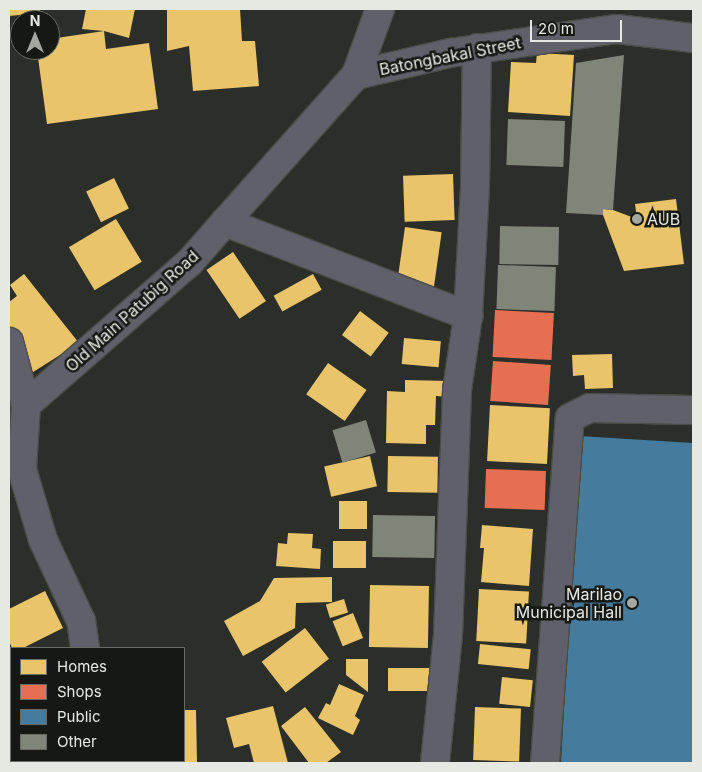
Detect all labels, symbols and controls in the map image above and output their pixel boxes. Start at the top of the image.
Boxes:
north arrow [10,10,60,60]
scale bar [532,10,624,42]
text: N [30,12,40,29]
text: 20 m [538,19,574,38]
street label: Batongbakal Street [378,33,522,79]
place label: AUB [647,209,680,229]
marker: AUB [631,213,643,225]
street label: Old Main Patubig Road [62,246,202,376]
place label: Marilao Municipal Hall [516,584,622,622]
marker: Marilao Municipal Hall [626,597,638,609]
legend [10,647,185,762]
text: Homes [57,657,107,676]
text: Shops [57,682,102,701]
text: Public [57,707,100,726]
text: Other [57,732,97,751]

